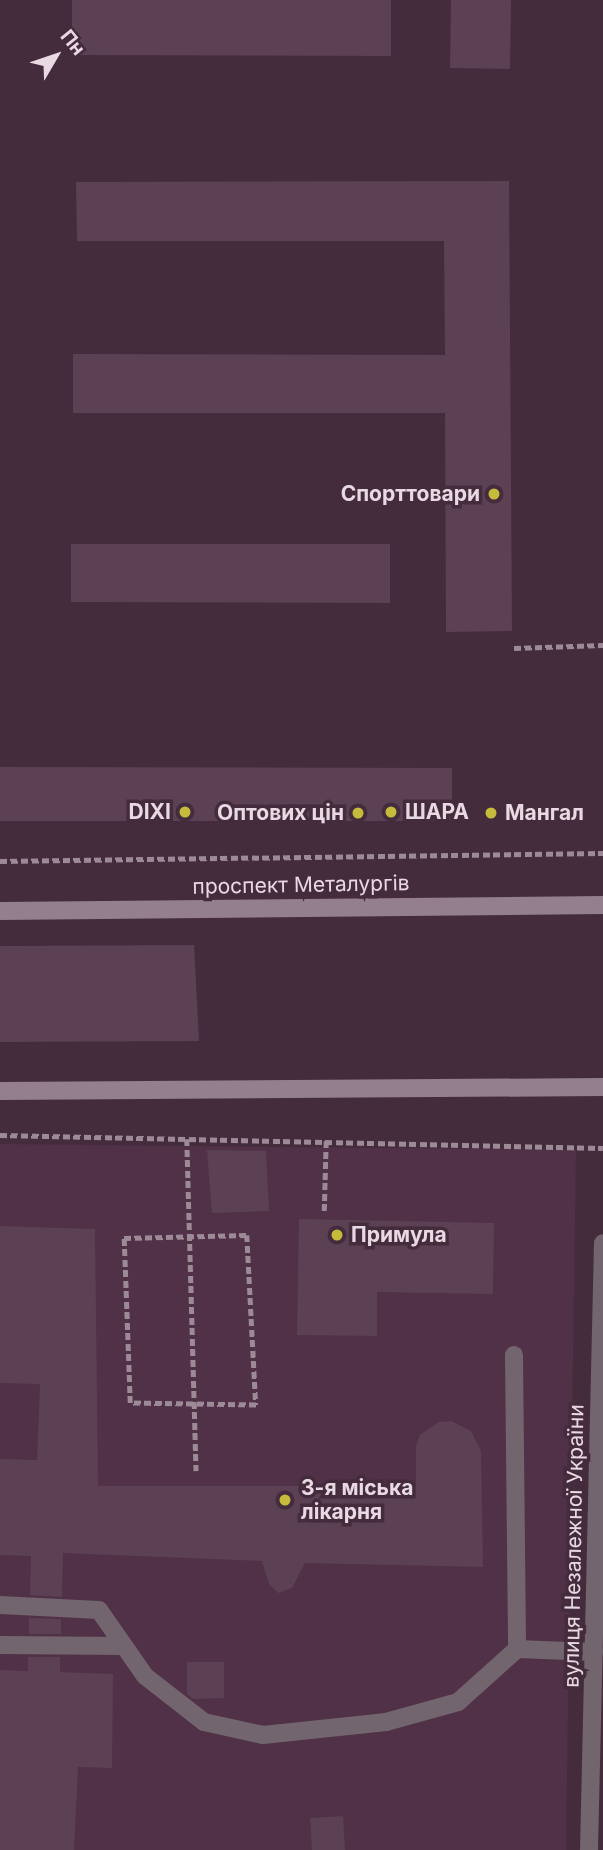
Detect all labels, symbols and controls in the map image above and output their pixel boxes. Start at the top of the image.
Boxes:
north arrow [21,21,91,91]
text: Пн [56,25,90,60]
place label: Спорттовари [341,481,480,507]
marker: Спорттовари [486,486,502,502]
place label: DIXI [129,799,171,825]
place label: ШАРА [405,799,469,825]
place label: Оптових цін [217,800,344,826]
place label: Мангал [505,800,584,826]
marker: DIXI [177,804,193,820]
marker: ШАРА [383,804,399,820]
marker: Оптових цін [350,805,366,821]
marker: Мангал [483,805,499,821]
street label: проспект Металургів [192,871,410,899]
place label: Примула [351,1222,447,1248]
marker: Примула [329,1227,345,1243]
street label: вулиця Незалежної України [559,1404,589,1688]
place label: 3-я міська лікарня [301,1475,413,1525]
marker: 3-я міська лікарня [275,1490,295,1510]

